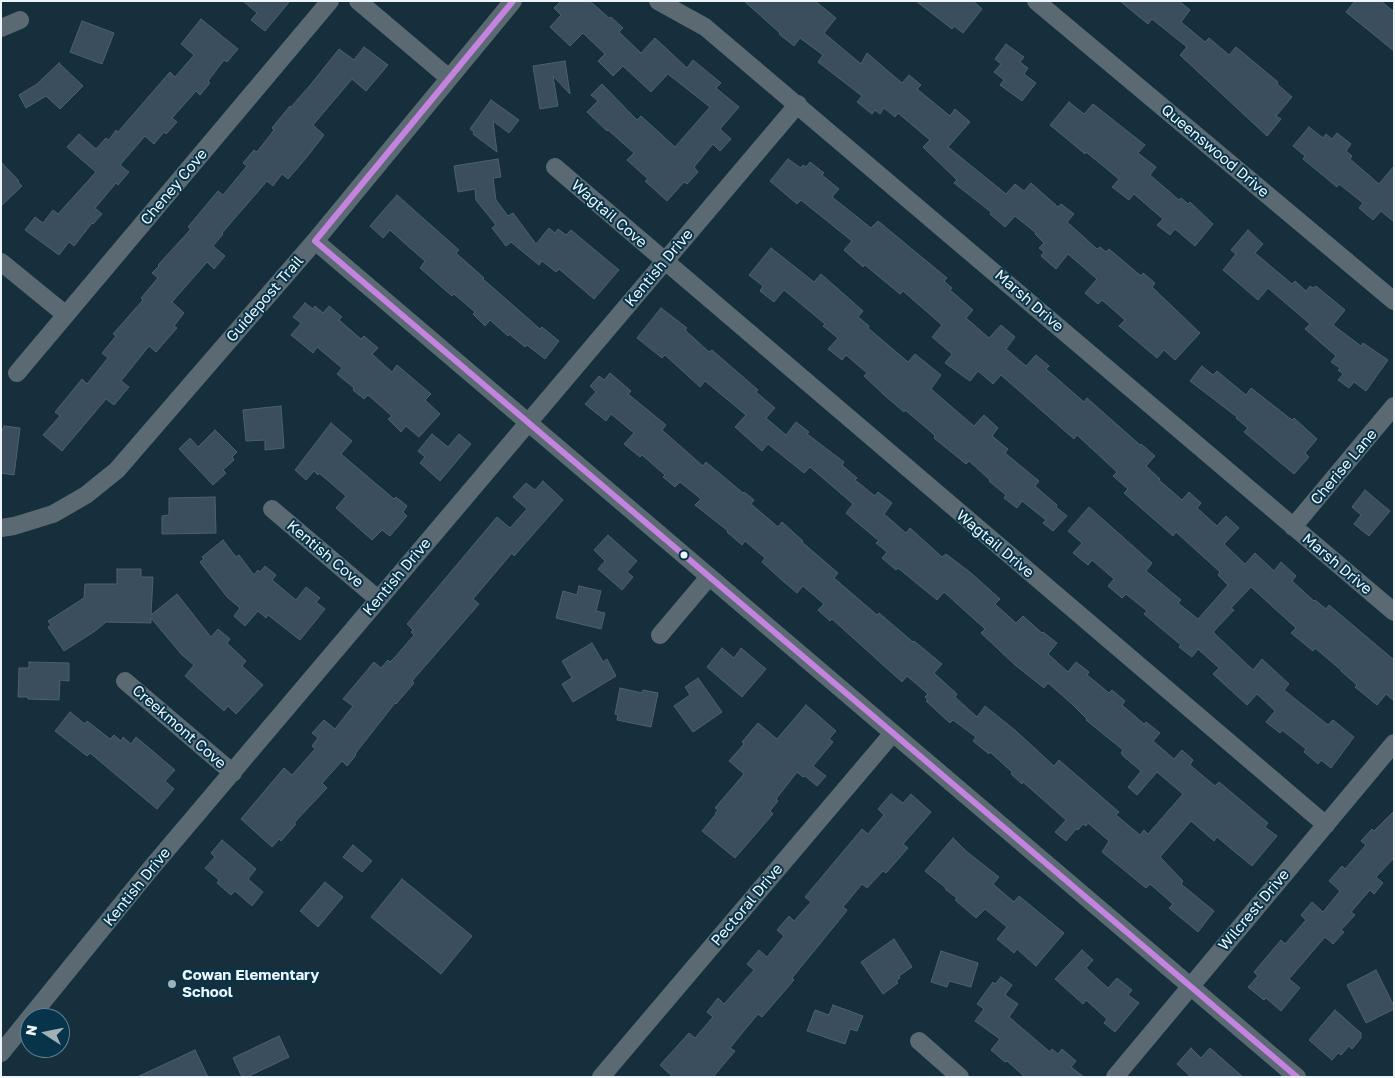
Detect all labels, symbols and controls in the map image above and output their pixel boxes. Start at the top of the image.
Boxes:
street label: Queenswood Drive [1158,101,1272,201]
street label: Cheney Cove [137,145,211,229]
street label: Wagtail Cove [568,176,650,252]
street label: Kentish Drive [621,225,697,311]
street label: Guidepost Trail [223,252,307,346]
street label: Marsh Drive [991,266,1067,336]
street label: Cherise Lane [1307,425,1381,509]
street label: Wagtail Drive [953,506,1037,582]
street label: Kentish Cove [283,517,367,591]
street label: Marsh Drive [1299,530,1375,598]
street label: Kentish Drive [359,534,435,620]
unlabelled marker [679,550,689,560]
street label: Creekmont Cove [128,681,230,773]
street label: Kentish Drive [100,844,174,930]
street label: Pectoral Drive [708,860,786,950]
street label: Wilcrest Drive [1215,866,1293,954]
place label: Cowan Elementary School [182,966,319,1001]
marker: Cowan Elementary School [166,978,178,990]
north arrow [20,1008,70,1058]
text: N [21,1023,40,1037]

